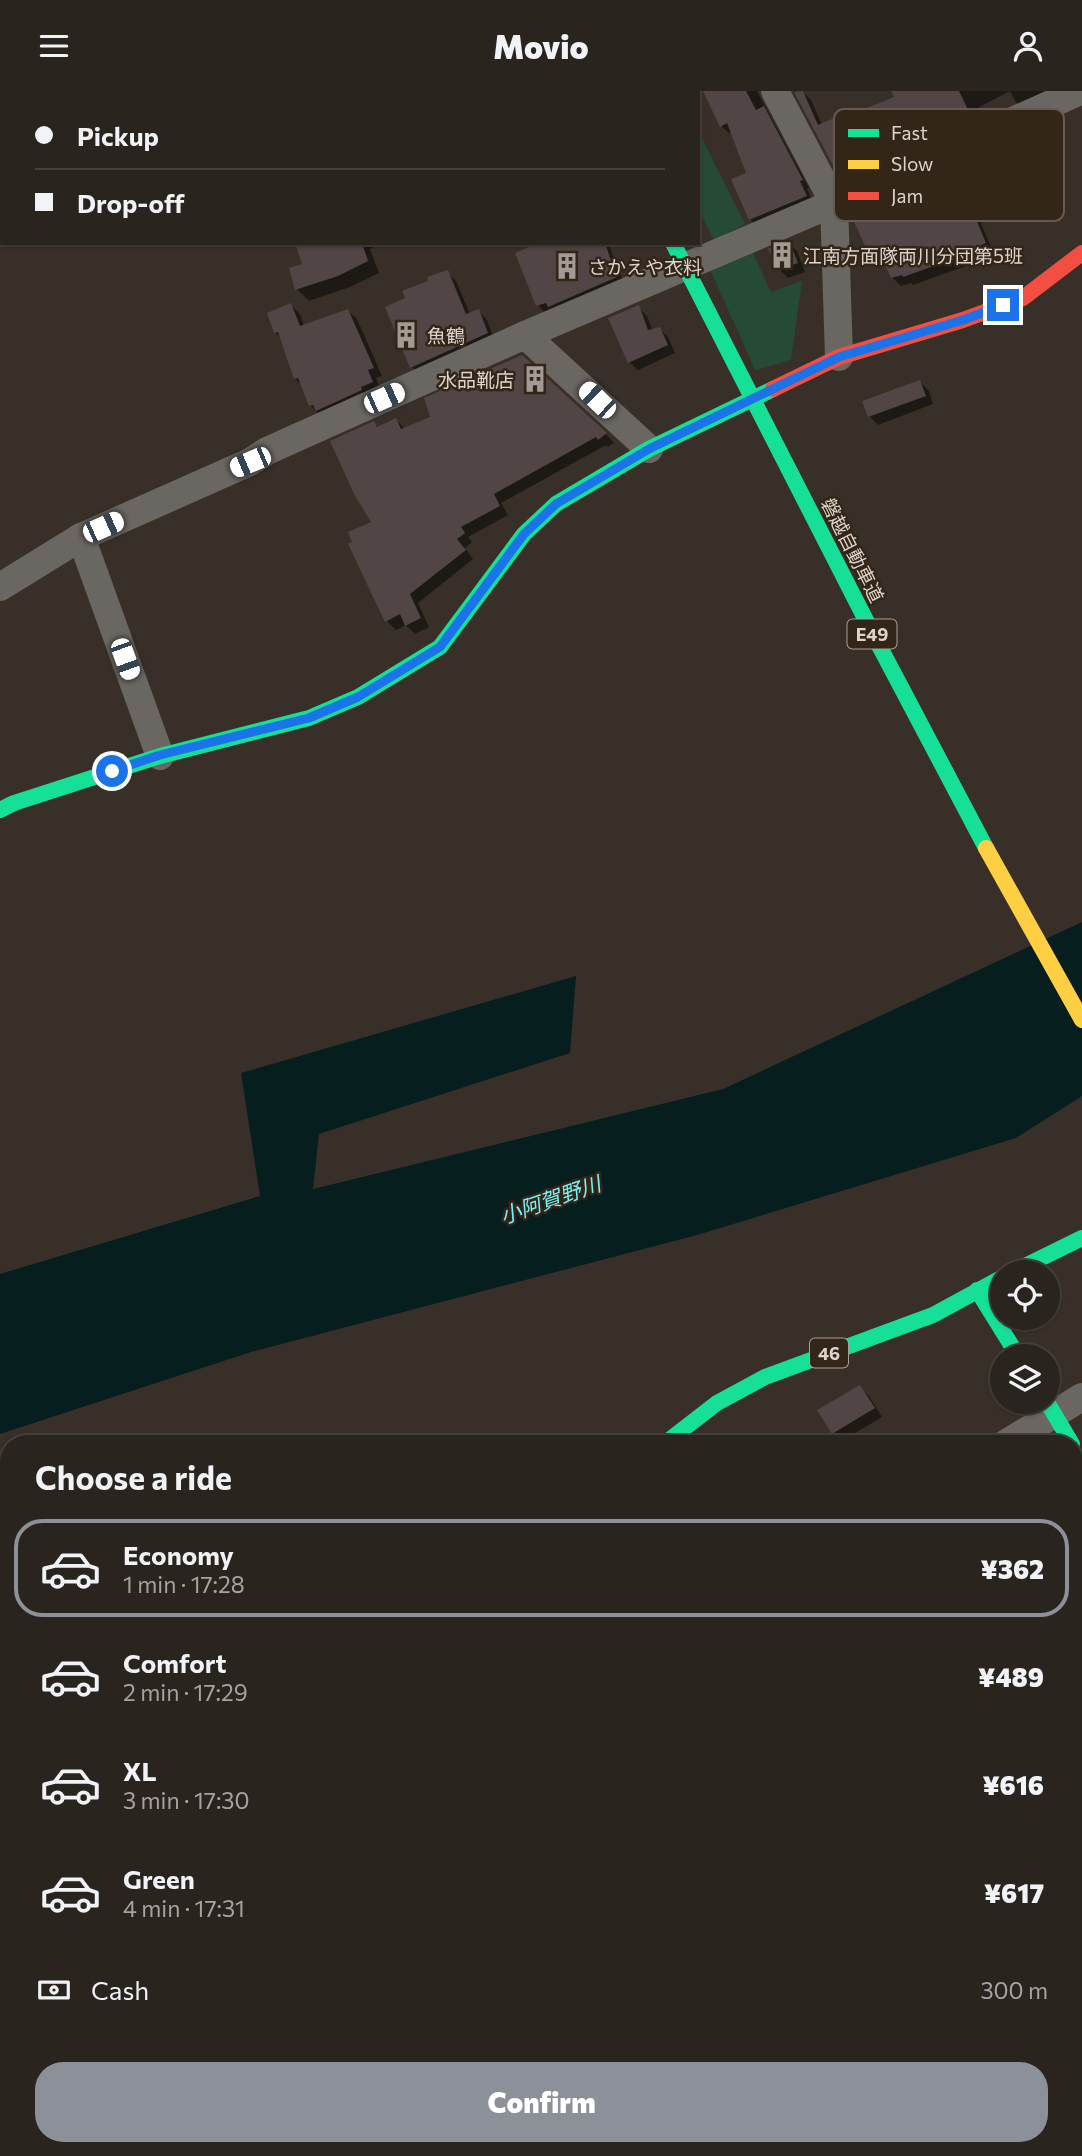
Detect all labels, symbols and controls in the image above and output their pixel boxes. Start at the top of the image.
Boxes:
text: Movio [493,26,589,66]
icon: menu [35,27,73,65]
icon: person [1009,27,1047,65]
legend [834,109,1064,221]
text: Pickup [77,120,159,151]
text: Fast [891,121,928,144]
text: Slow [891,152,933,175]
text: Jam [891,184,923,207]
text: Drop-off [77,187,184,218]
building icon: 江南方面隊両川分団第5班 [767,240,797,270]
place label: 江南方面隊両川分団第5班 [803,244,1023,267]
building icon: さかえや衣料 [552,251,582,281]
place label: さかえや衣料 [588,255,702,278]
route end [987,289,1019,321]
building icon: 魚鶴 [391,320,421,350]
place label: 魚鶴 [427,324,465,347]
building icon: 水品靴店 [520,364,550,394]
place label: 水品靴店 [438,368,514,391]
car [575,378,620,422]
car [361,380,408,416]
car [227,444,274,480]
street label: 磐越自動車道 [817,494,889,606]
car [80,509,127,545]
road number: E49 [848,619,896,649]
car [108,636,143,682]
route start [96,755,128,787]
water label: 小阿賀野川 [496,1169,606,1228]
map controls [990,1260,1060,1414]
button: locate [990,1260,1060,1330]
road number: 46 [810,1338,848,1367]
button: layers [990,1344,1060,1414]
text: Choose a ride [35,1457,232,1497]
icon: car [39,1537,102,1600]
text: Economy [123,1539,234,1570]
text: ¥362 [981,1553,1044,1584]
text: 1 min · 17:28 [123,1570,245,1598]
icon: car [39,1645,102,1708]
text: Comfort [123,1647,226,1678]
text: ¥489 [978,1661,1044,1692]
text: 2 min · 17:29 [123,1678,248,1706]
icon: car [39,1753,102,1816]
text: XL [123,1755,157,1786]
text: ¥616 [982,1769,1044,1800]
text: 3 min · 17:30 [123,1786,249,1814]
icon: car [39,1861,102,1924]
text: Green [123,1863,195,1894]
text: ¥617 [984,1877,1044,1908]
text: 4 min · 17:31 [123,1894,245,1922]
icon: cash [35,1971,73,2009]
text: Cash [91,1974,149,2005]
text: 300 m [980,1976,1048,2004]
button: Confirm [35,2062,1048,2142]

